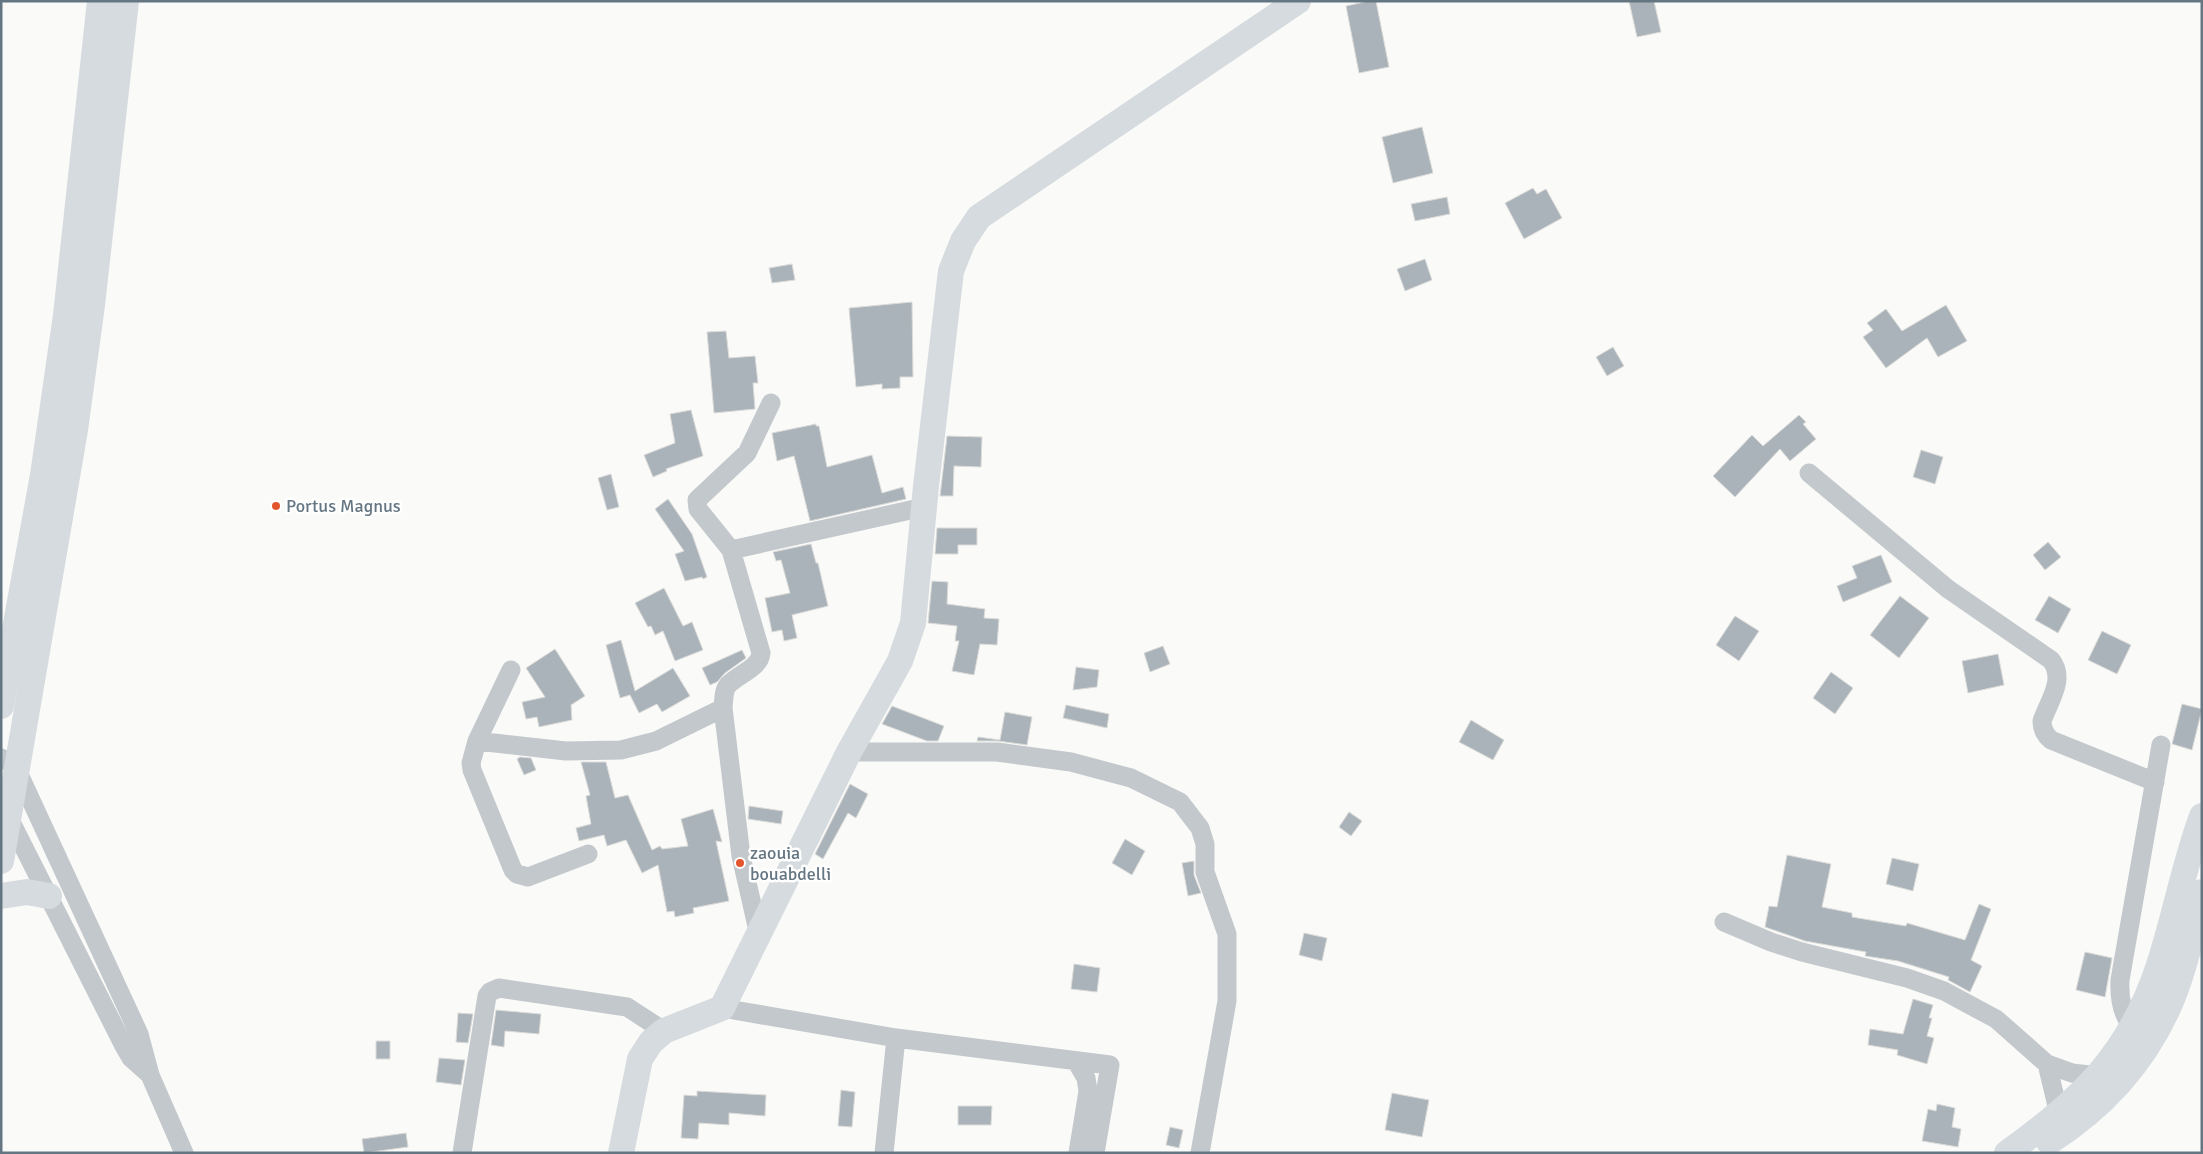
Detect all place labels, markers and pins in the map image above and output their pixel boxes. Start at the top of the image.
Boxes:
place label: Portus Magnus [286,495,401,517]
marker: Portus Magnus [270,500,282,512]
place label: zaouia bouabdelli [750,842,831,885]
marker: zaouia bouabdelli [734,857,746,869]

